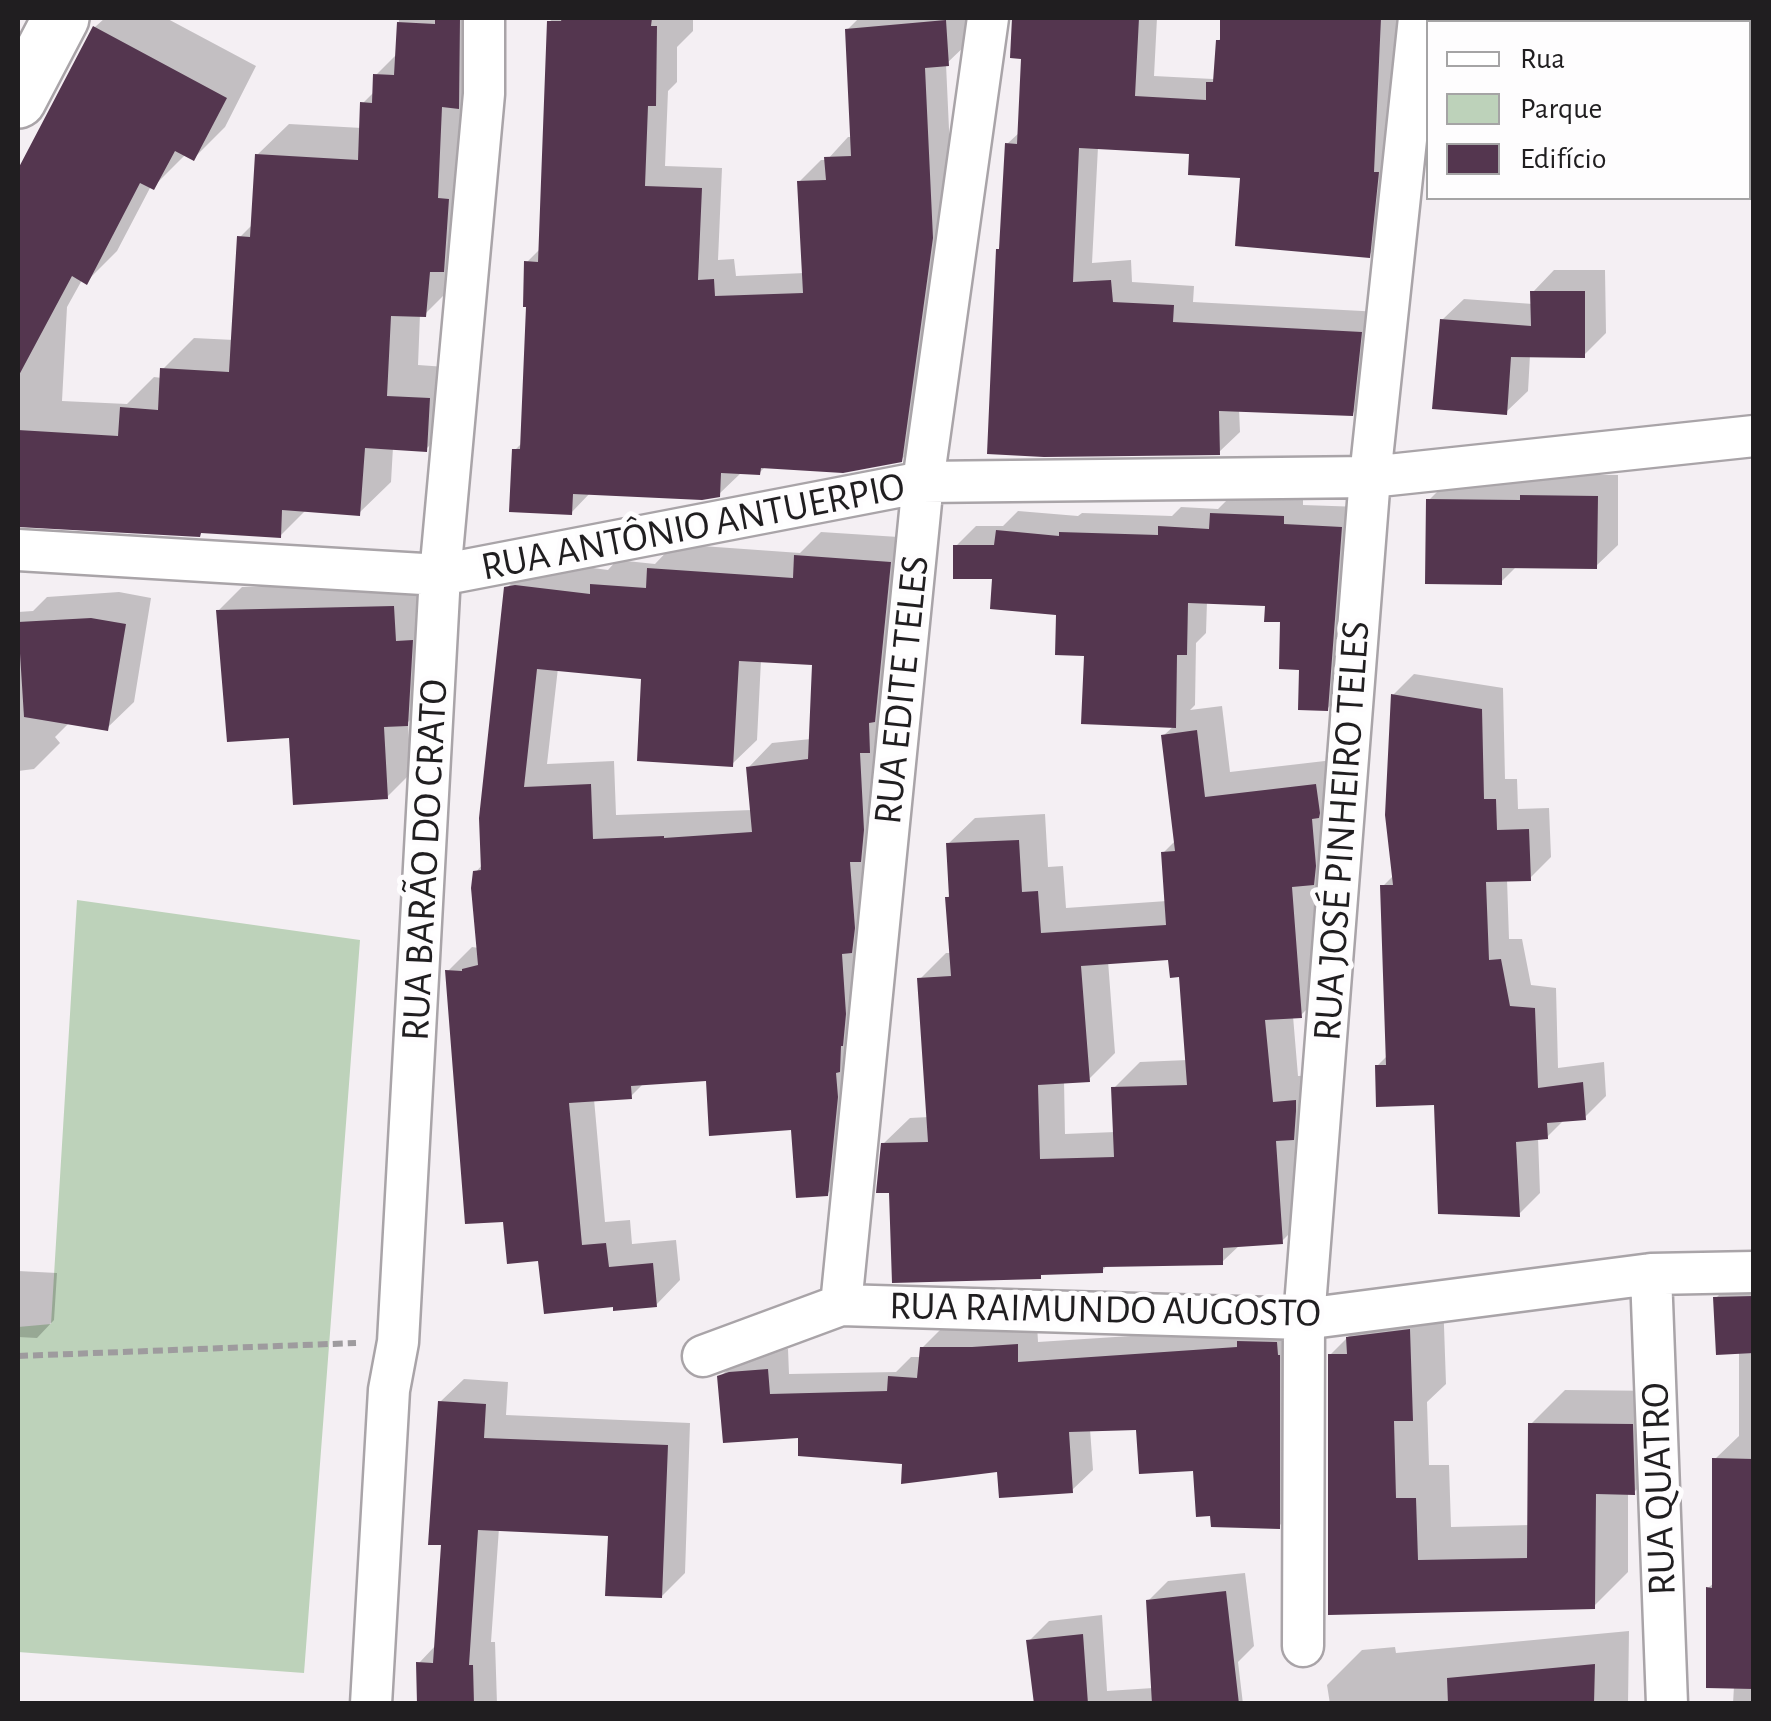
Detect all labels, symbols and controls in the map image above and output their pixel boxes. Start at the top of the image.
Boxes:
legend [1426,20,1751,200]
text: Rua [1520,44,1565,74]
text: Parque [1520,94,1602,124]
text: Edifício [1520,144,1606,174]
street label: RUA ANTÔNIO ANTUERPIO [477,462,909,592]
street label: RUA EDITE TELES [864,553,940,827]
street label: RUA JOSÉ PINHEIRO TELES [1303,619,1381,1043]
street label: RUA BARÃO DO CRATO [392,678,458,1042]
street label: RUA RAIMUNDO AUGOSTO [889,1282,1321,1338]
street label: RUA QUATRO [1631,1382,1687,1596]

